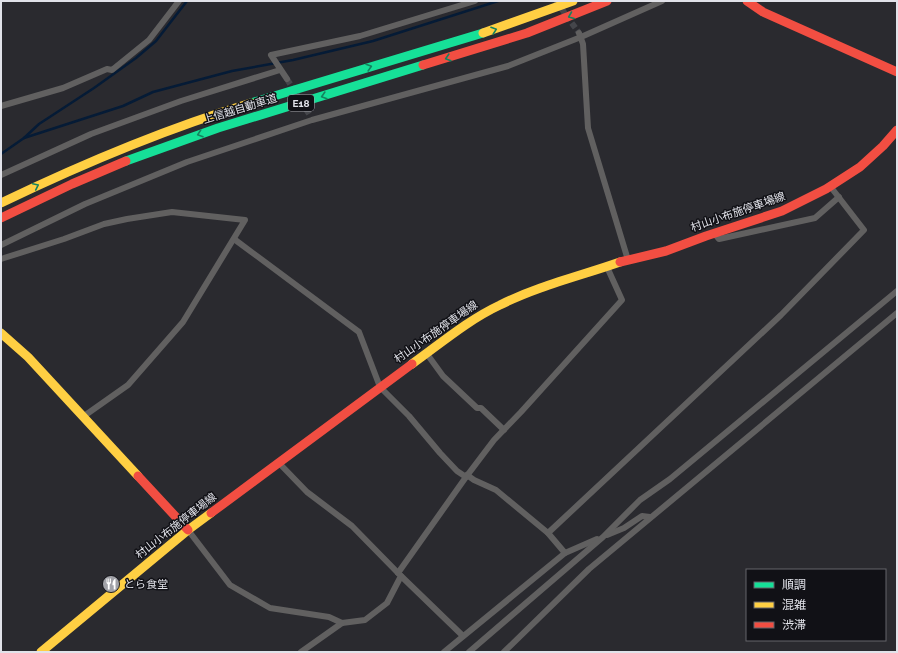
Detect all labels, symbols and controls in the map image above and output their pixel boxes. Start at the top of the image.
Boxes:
one-way arrow [568,12,575,20]
one-way arrow [490,26,497,35]
one-way arrow [445,53,452,62]
one-way arrow [366,63,373,72]
one-way arrow [320,91,327,100]
street label: 上信越自動車道 [201,92,279,126]
road number: E18 [288,95,314,111]
one-way arrow [196,130,203,138]
one-way arrow [32,183,39,191]
street label: 村山小布施停車場線 [689,190,787,234]
street label: 村山小布施停車場線 [392,298,480,366]
street label: 村山小布施停車場線 [133,490,219,562]
legend [746,569,886,641]
restaurant icon: とら食堂 [101,574,121,594]
place label: とら食堂 [124,578,168,591]
text: 順調 [782,578,806,592]
text: 混雑 [782,598,806,612]
text: 渋滞 [782,618,806,632]

